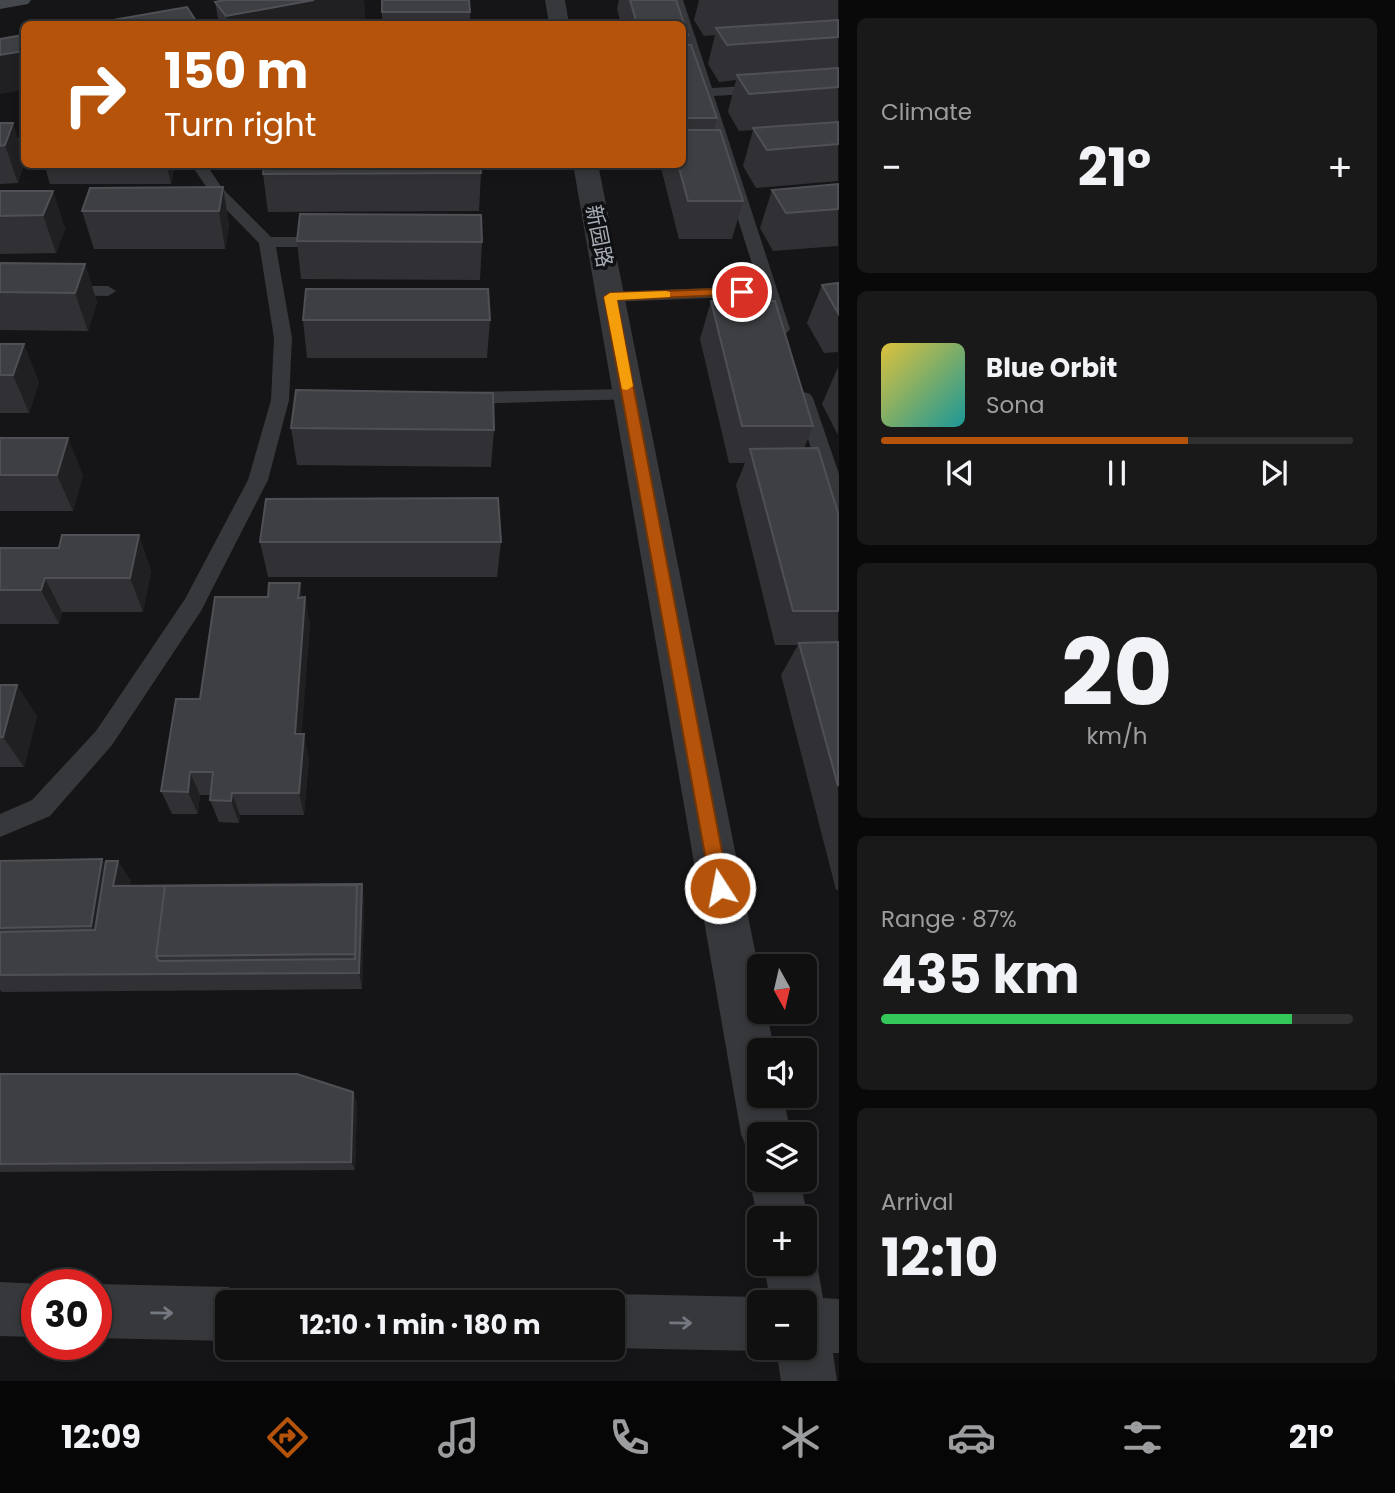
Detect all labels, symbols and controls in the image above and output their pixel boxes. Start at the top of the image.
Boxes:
text: 150 m [164,37,309,105]
icon: right [49,49,140,140]
text: Climate [881,96,972,128]
text: Turn right [164,102,316,147]
text: 21° [1078,131,1151,204]
text: − [881,141,902,194]
text: + [1327,141,1353,194]
street label: 新园路 [579,202,620,270]
pin [712,262,772,322]
icon: arrive [723,273,761,311]
text: Blue Orbit [986,350,1117,386]
text: Sona [986,389,1045,421]
icon: previous [941,454,979,492]
icon: pause [1098,454,1136,492]
icon: next [1255,454,1293,492]
text: 20 [1061,609,1173,737]
text: km/h [1086,720,1148,752]
position arrow [683,851,757,925]
text: Range · 87% [881,903,1017,935]
text: 435 km [881,938,1080,1011]
north arrow [747,954,817,1024]
map controls [747,954,817,1360]
button: sound [747,1038,817,1108]
button: layers [747,1122,817,1192]
text: Arrival [881,1186,953,1218]
button: + [747,1206,817,1276]
text: 12:10 [881,1221,998,1294]
speed limit sign: 30 [21,1269,112,1360]
button: − [747,1290,817,1360]
one-way arrow [150,1306,173,1319]
text: 12:10 · 1 min · 180 m [300,1307,540,1343]
one-way arrow [669,1316,692,1329]
icon: directions [263,1413,312,1462]
icon: music [434,1413,483,1462]
icon: phone [605,1413,654,1462]
icon: climate [776,1413,825,1462]
icon: car [947,1413,996,1462]
icon: filters [1118,1413,1167,1462]
text: 12:09 [61,1414,141,1459]
text: 21° [1289,1414,1334,1459]

